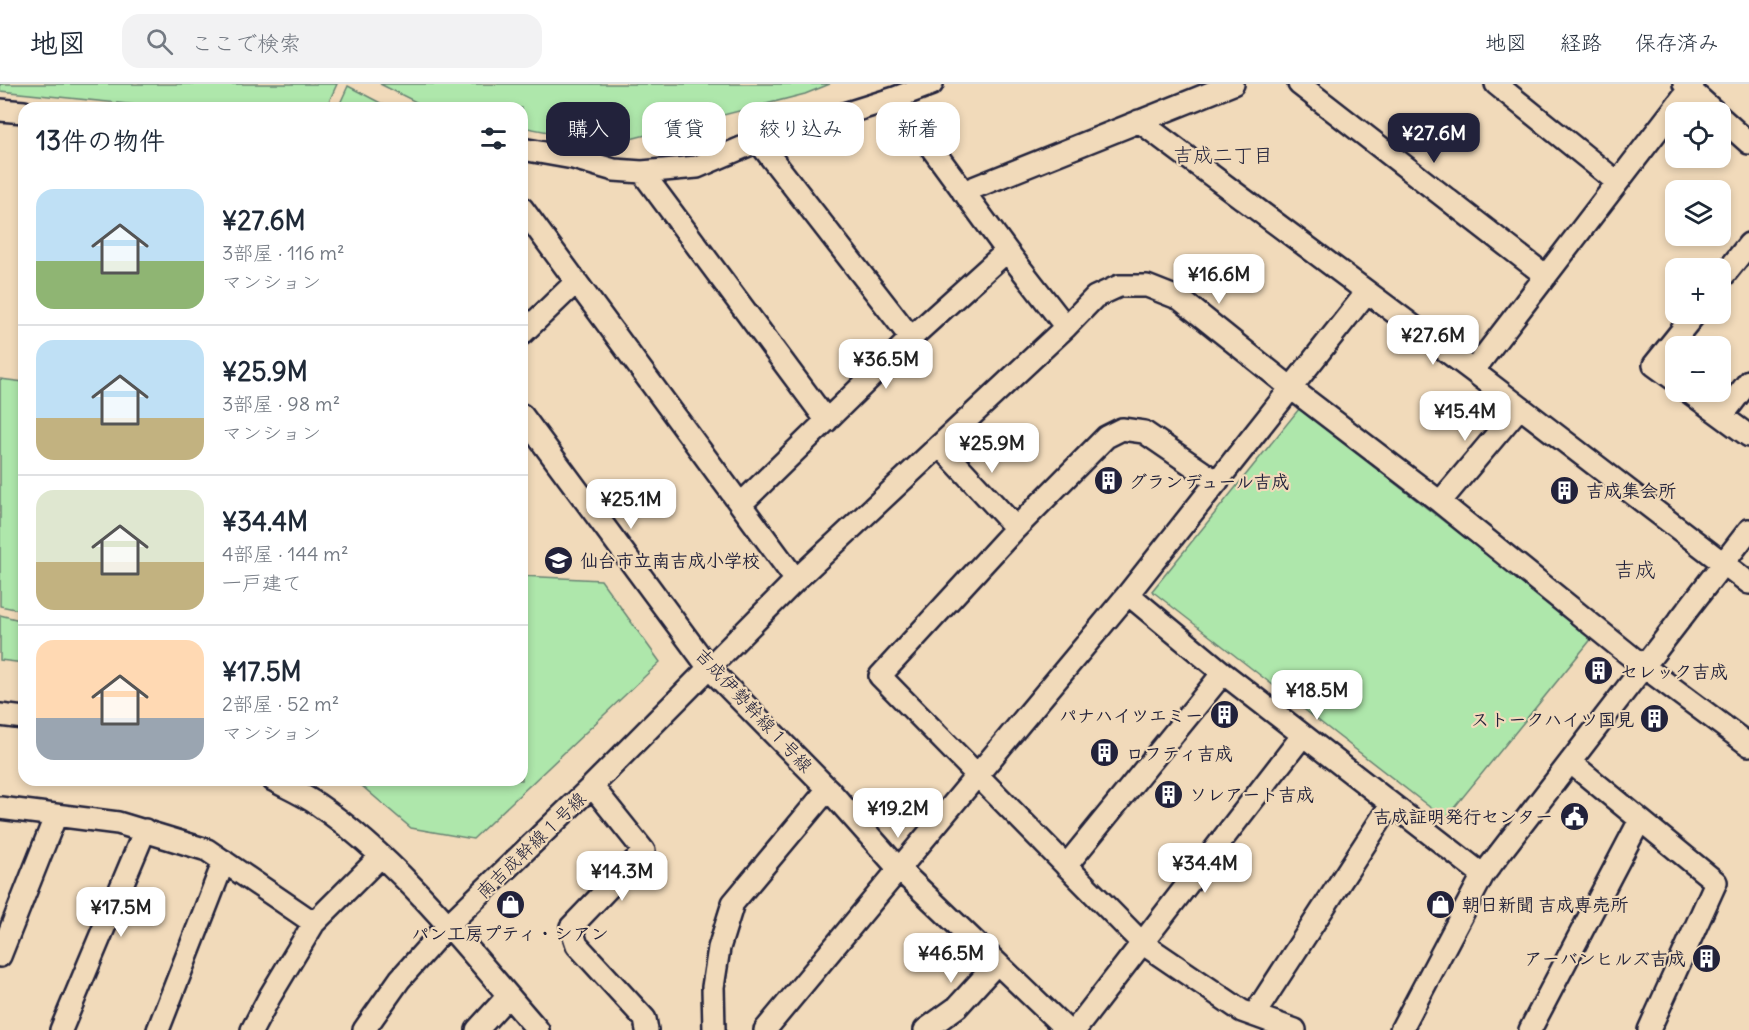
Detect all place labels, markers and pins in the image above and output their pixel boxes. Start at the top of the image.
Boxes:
pin: ¥27.6M [1385,113,1483,164]
pin: ¥16.6M [1170,254,1268,305]
pin: ¥27.6M [1384,315,1482,366]
pin: ¥36.5M [837,339,935,390]
pin: ¥15.4M [1416,391,1514,442]
pin: ¥25.9M [943,423,1041,474]
building icon: グランデュール吉成 [1092,465,1124,497]
place label: グランデュール吉成 [1129,470,1290,493]
building icon: 吉成集会所 [1549,474,1581,506]
pin: ¥25.1M [582,479,680,530]
place label: 吉成集会所 [1586,479,1676,502]
school or university icon: 仙台市立南吉成小学校 [543,544,575,576]
place label: 仙台市立南吉成小学校 [580,549,760,572]
building icon: セレック吉成 [1583,655,1615,687]
place label: セレック吉成 [1620,660,1728,683]
pin: ¥18.5M [1268,670,1366,721]
building icon: パナハイツエミー [1208,699,1240,731]
building icon: ストークハイツ国見 [1639,703,1671,735]
place label: パナハイツエミー [1059,704,1203,727]
place label: ストークハイツ国見 [1471,708,1634,731]
building icon: ロフティ吉成 [1089,737,1121,769]
place label: ロフティ吉成 [1126,742,1233,765]
building icon: ソレアート吉成 [1152,778,1184,810]
place label: ソレアート吉成 [1189,783,1314,806]
pin: ¥19.2M [849,788,947,839]
public building icon: 吉成証明発行センター [1558,800,1590,832]
place label: 吉成証明発行センター [1373,805,1553,828]
pin: ¥34.4M [1156,843,1254,894]
pin: ¥14.3M [573,851,671,902]
pin: ¥17.5M [72,887,170,938]
shop icon: パン工房プティ・シアン [494,888,526,920]
shop icon: 朝日新聞 吉成専売所 [1425,888,1457,920]
place label: 朝日新聞 吉成専売所 [1462,893,1628,916]
place label: パン工房プティ・シアン [411,922,609,945]
pin: ¥46.5M [902,933,1000,984]
building icon: アーバンヒルズ吉成 [1691,942,1723,974]
place label: アーバンヒルズ吉成 [1524,947,1686,970]

